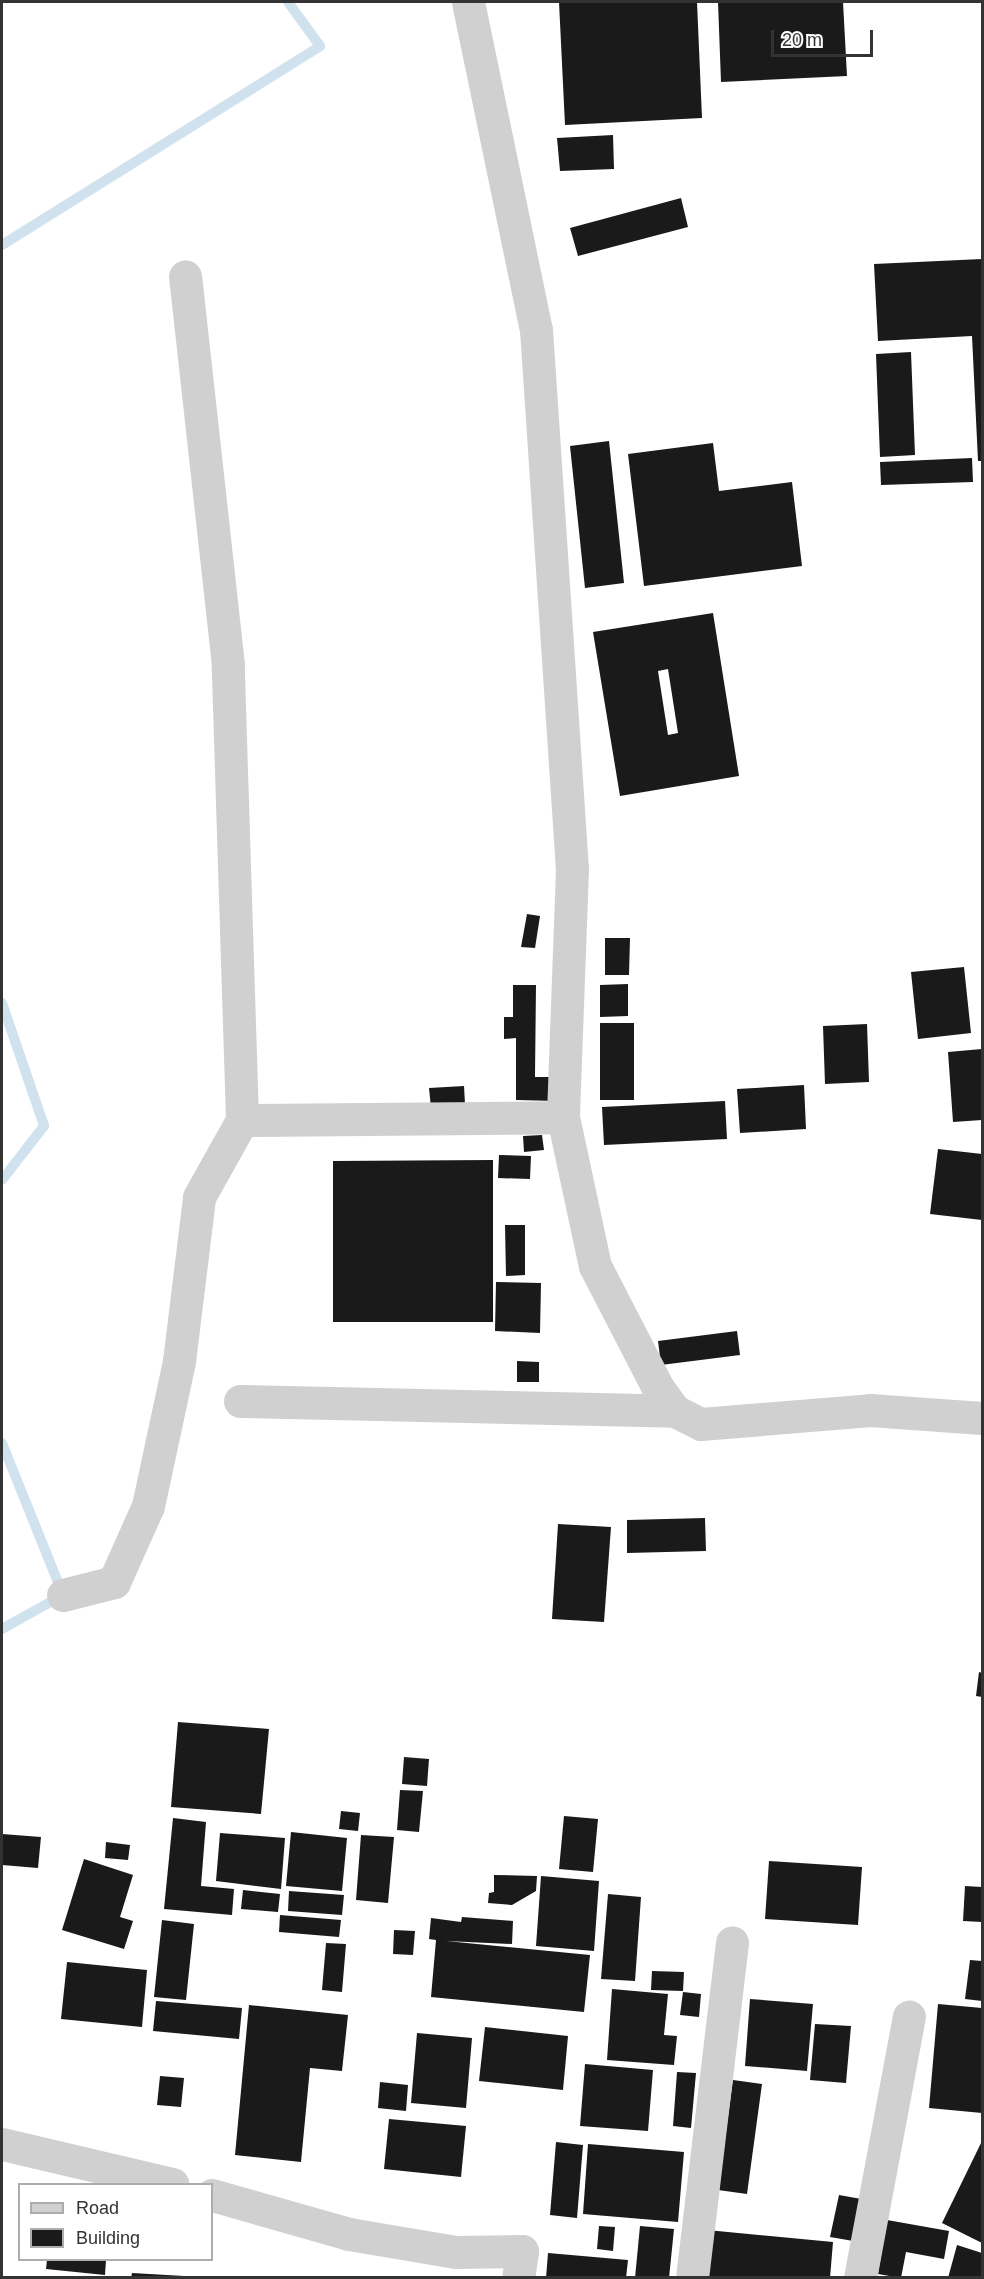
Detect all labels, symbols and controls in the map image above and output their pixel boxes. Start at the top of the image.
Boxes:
scale bar [774,18,876,56]
text: 20 m [782,30,822,50]
legend [18,2183,213,2261]
text: Road [76,2198,119,2218]
text: Building [76,2228,140,2248]

